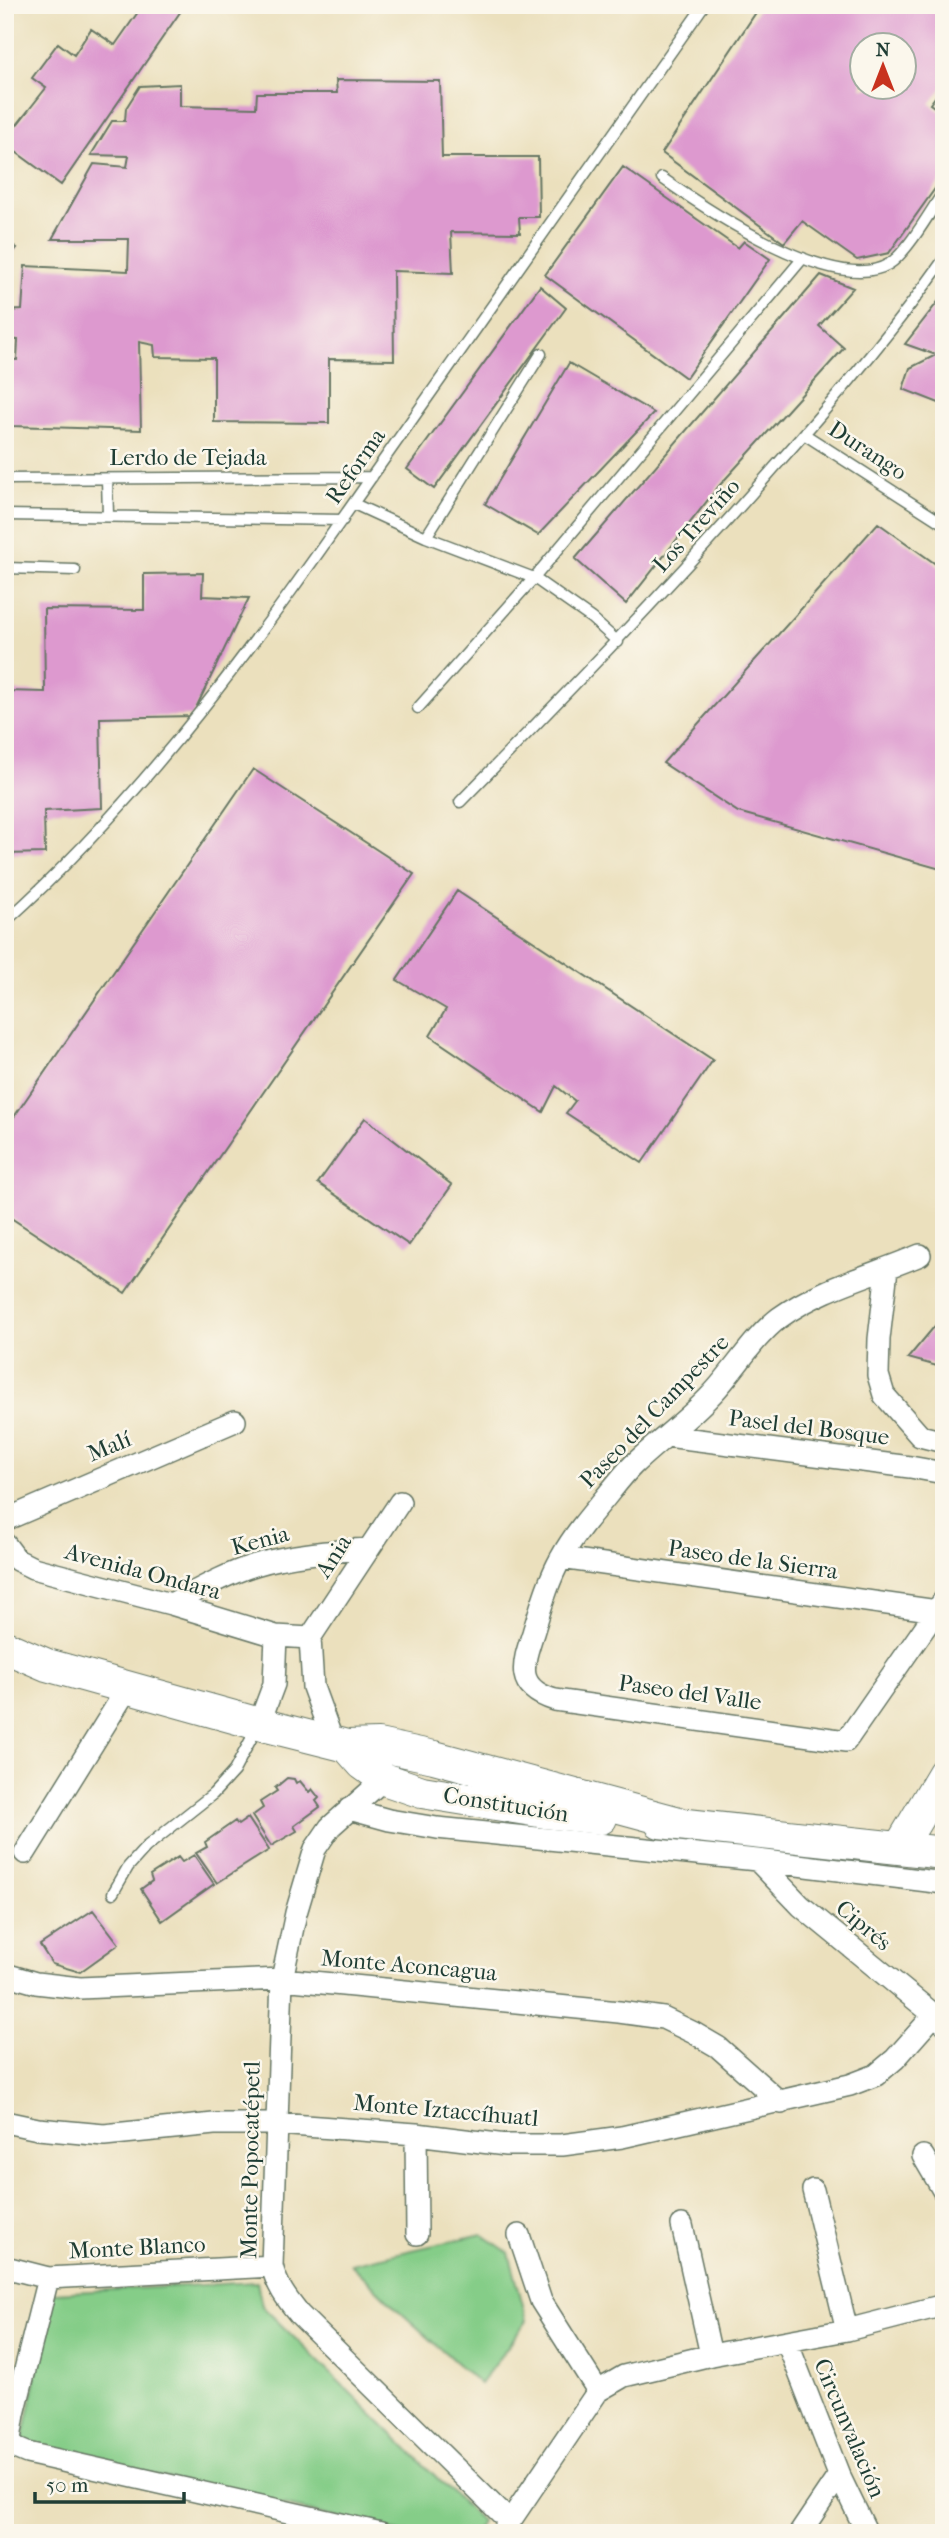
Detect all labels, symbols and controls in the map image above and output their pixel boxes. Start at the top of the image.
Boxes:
north arrow [848,32,918,102]
text: N [876,39,891,61]
street label: Durango [823,415,912,486]
street label: Reforma [320,423,391,509]
street label: Lerdo de Tejada [109,444,267,471]
street label: Los Treviño [647,473,746,578]
street label: Paseo del Campestre [574,1329,734,1494]
street label: Pasel del Bosque [727,1404,891,1451]
street label: Malí [83,1425,135,1468]
street label: Kenia [228,1520,292,1561]
street label: Ania [309,1529,357,1584]
street label: Paseo de la Sierra [666,1534,840,1585]
street label: Avenida Ondara [61,1537,224,1605]
street label: Paseo del Valle [617,1669,763,1716]
street label: Constitución [441,1781,571,1828]
street label: Ciprés [830,1894,897,1956]
street label: Monte Aconcagua [320,1944,499,1987]
street label: Monte Popocatépetl [235,2060,266,2259]
street label: Monte Iztaccíhuatl [352,2089,540,2132]
street label: Monte Blanco [68,2230,206,2265]
street label: Circunvalación [808,2355,891,2502]
scale bar [35,2461,184,2505]
text: 50 m [46,2473,89,2497]

